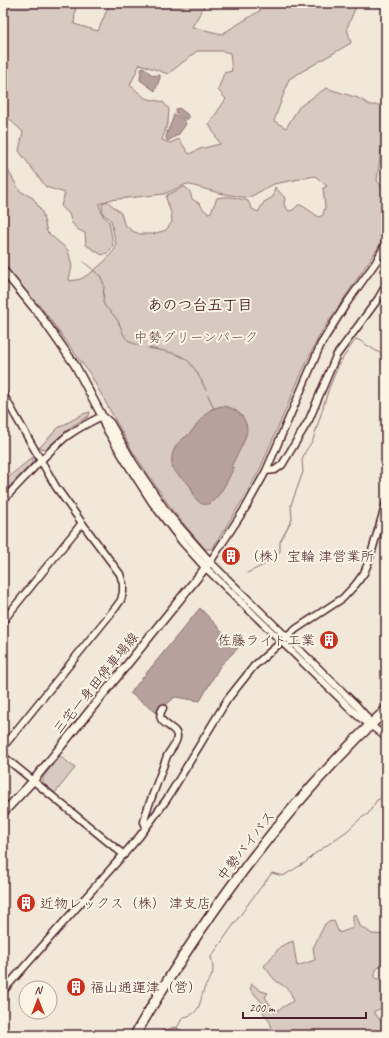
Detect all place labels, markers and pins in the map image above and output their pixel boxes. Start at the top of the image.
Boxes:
building icon: （株）宝輪 津営業所 [220,545,242,567]
place label: （株）宝輪 津営業所 [245,548,374,565]
building icon: 佐藤ライト工業 [318,629,340,651]
place label: 佐藤ライト工業 [218,632,315,649]
building icon: 近物レックス（株） 津支店 [15,892,37,914]
place label: 近物レックス（株） 津支店 [40,895,211,912]
building icon: 福山通運津（営） [65,976,87,998]
place label: 福山通運津（営） [90,979,202,996]

